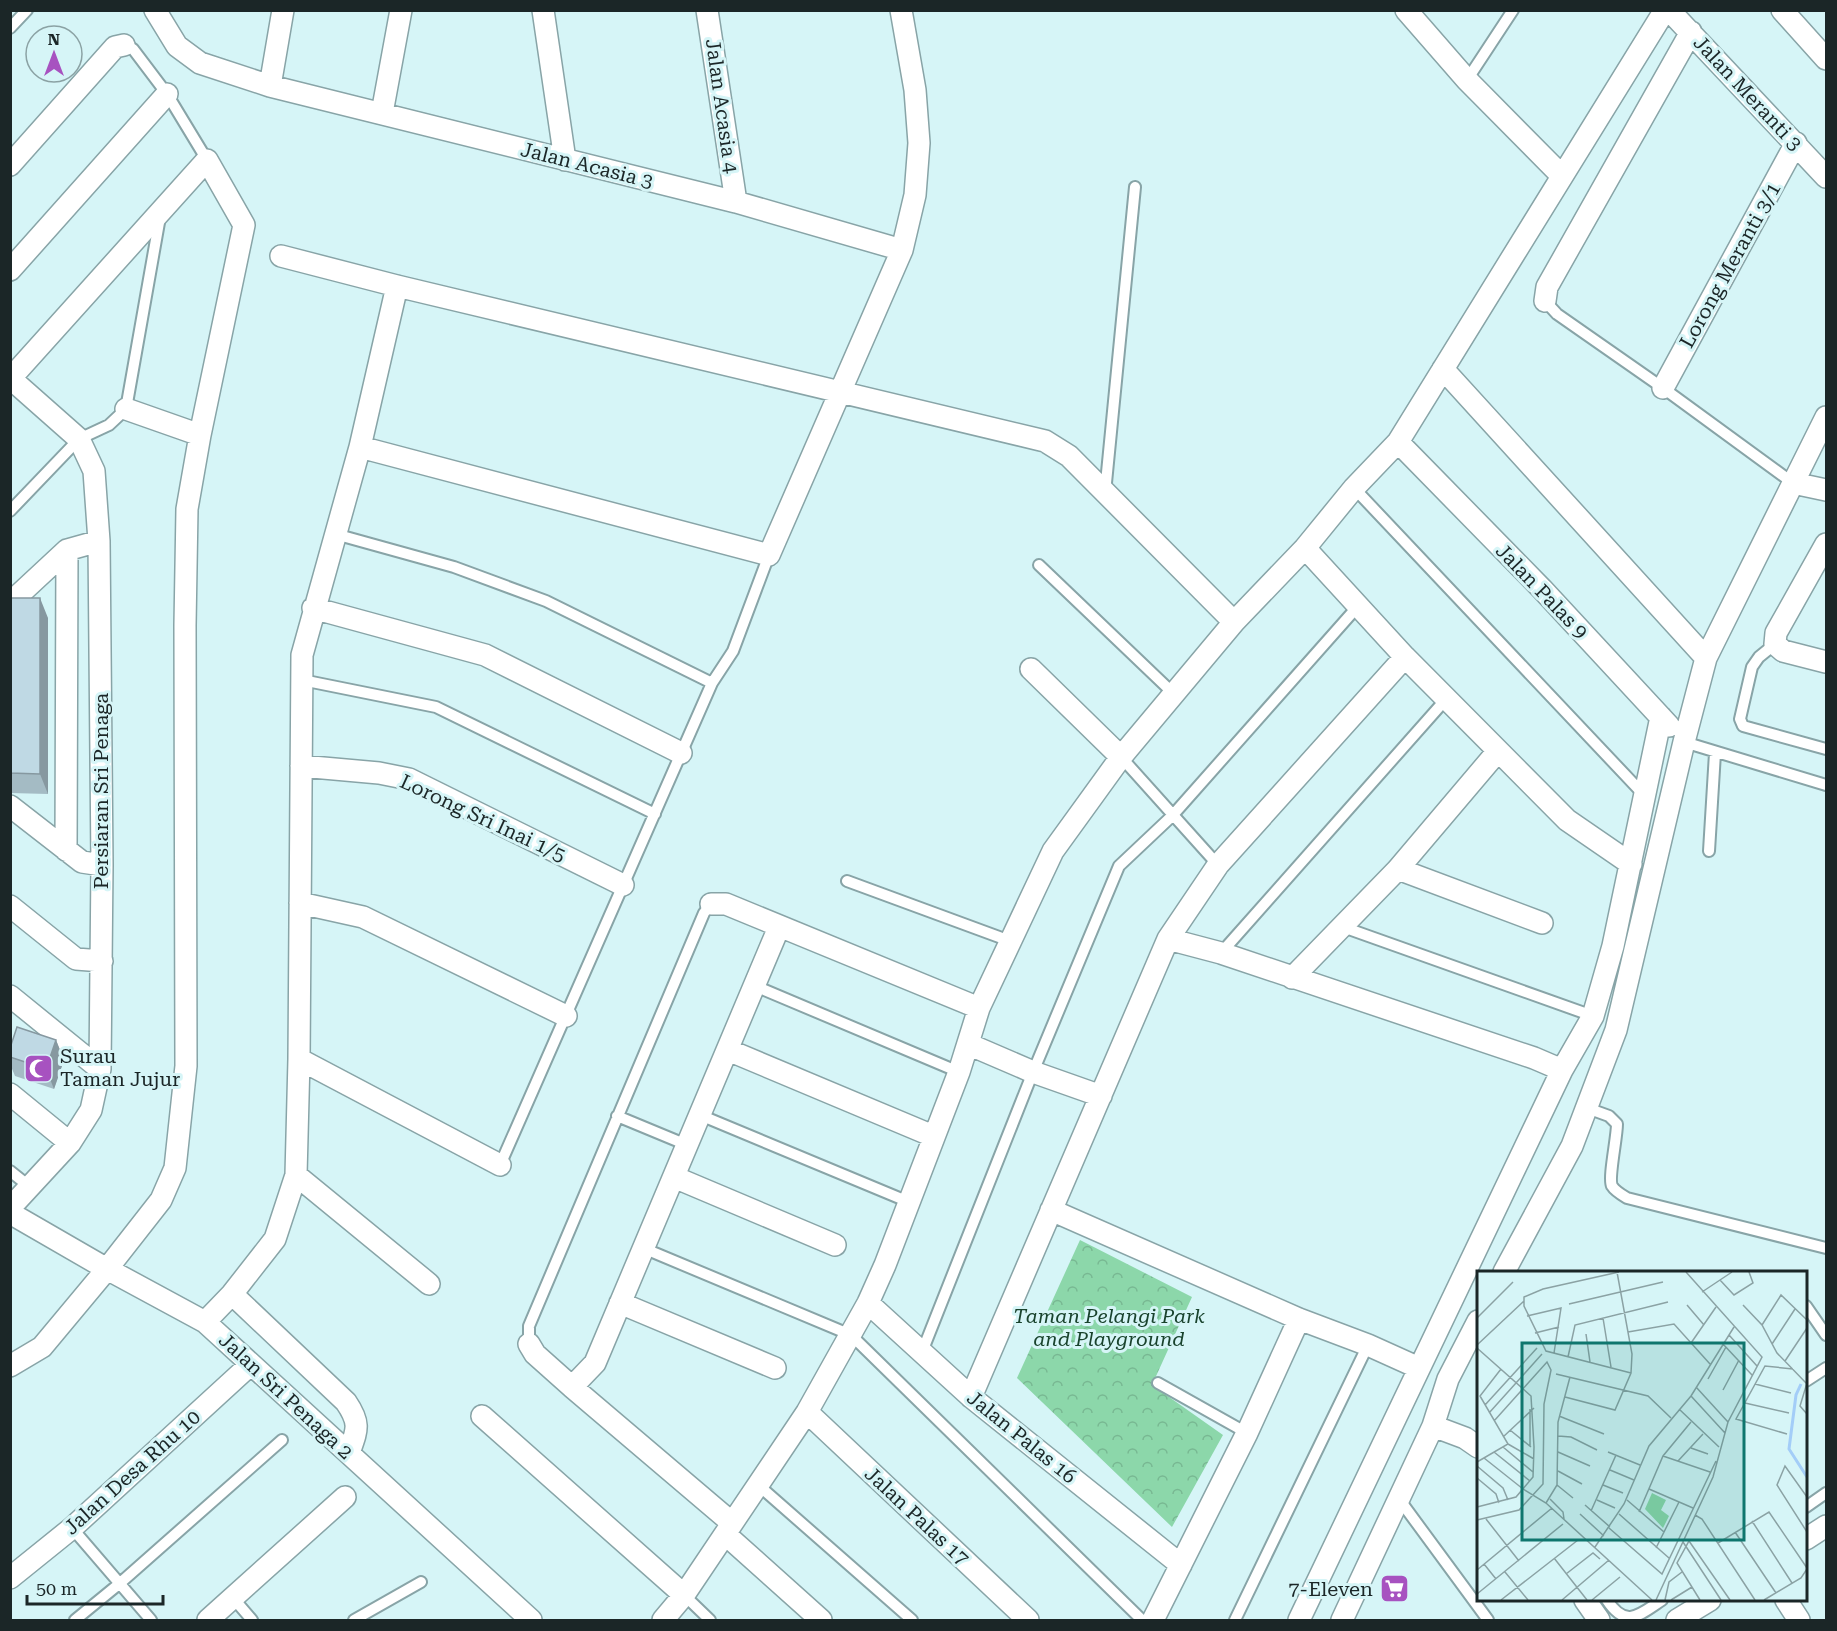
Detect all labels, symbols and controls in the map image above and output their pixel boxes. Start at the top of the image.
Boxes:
north arrow [24,24,84,84]
text: N [48,30,60,49]
street label: Jalan Meranti 3 [1689,31,1807,155]
street label: Jalan Acasia 4 [701,37,743,176]
street label: Jalan Acasia 3 [518,137,656,193]
street label: Lorong Meranti 3/1 [1674,178,1786,352]
street label: Jalan Palas 9 [1491,539,1593,643]
street label: Persiaran Sri Penaga [89,693,113,889]
street label: Lorong Sri Inai 1/5 [396,769,570,867]
place label: Surau Taman Jujur [60,1044,180,1091]
mosque icon: Surau Taman Jujur [23,1052,55,1084]
inset map [1477,1271,1807,1601]
park label: Taman Pelangi Park and Playground [1013,1304,1205,1351]
street label: Jalan Sri Penaga 2 [214,1328,358,1464]
street label: Jalan Palas 16 [962,1386,1082,1488]
street label: Jalan Desa Rhu 10 [59,1405,205,1539]
street label: Jalan Palas 17 [860,1462,974,1570]
scale bar [27,1568,164,1606]
supermarket icon: 7-Eleven [1378,1573,1410,1605]
place label: 7-Eleven [1288,1577,1373,1601]
text: 50 m [36,1578,77,1599]

